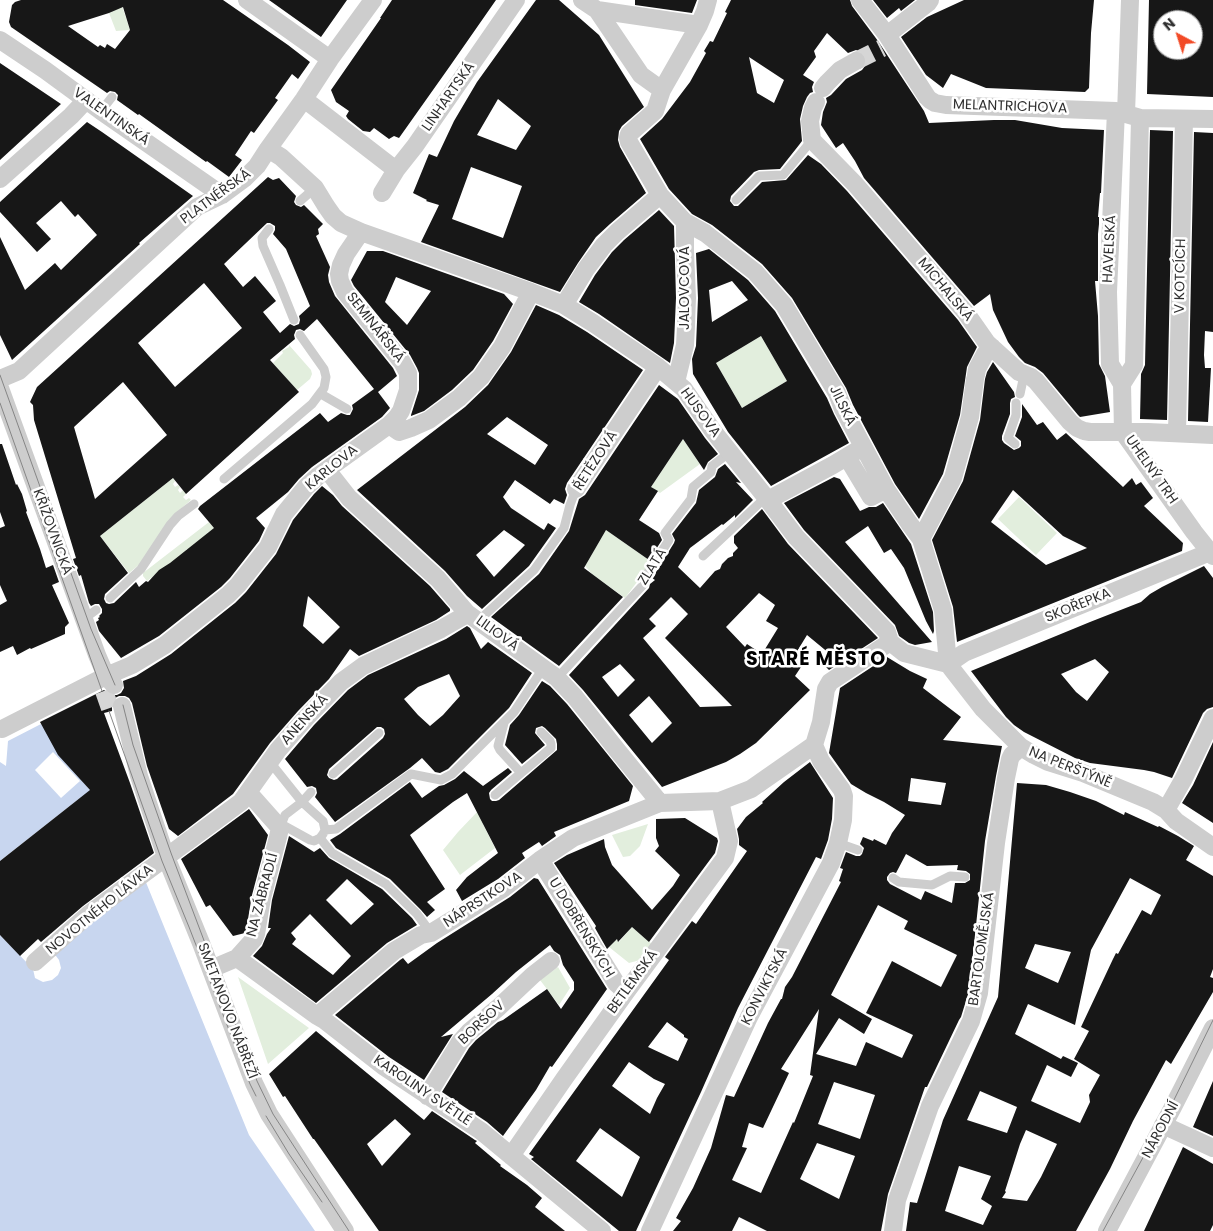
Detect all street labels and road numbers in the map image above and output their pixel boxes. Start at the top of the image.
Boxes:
street label: LINHARTSKÁ [419,59,479,135]
street label: VALENTINSKÁ [70,85,152,149]
street label: MELANTRICHOVA [952,97,1068,117]
street label: PLATNÉŘSKÁ [178,166,254,228]
street label: HAVELSKÁ [1100,215,1120,283]
street label: V KOTCÍCH [1172,238,1190,314]
street label: JALOVCOVÁ [677,246,693,330]
street label: MICHALSKÁ [914,255,976,325]
street label: SEMINÁŘSKÁ [342,289,408,367]
street label: JILSKÁ [825,383,859,429]
street label: HUSOVA [676,385,724,441]
street label: ŘETĚZOVÁ [570,428,622,494]
street label: UHELNÝ TRH [1121,432,1181,508]
street label: KARLOVA [303,442,361,494]
street label: KŘIŽOVNICKÁ [29,487,75,577]
street label: ZLATÁ [635,546,671,588]
street label: SKOŘEPKA [1043,585,1113,627]
street label: LILIOVÁ [472,613,522,655]
street label: ANENSKÁ [278,691,332,749]
street label: NA PERŠTÝNĚ [1026,744,1114,792]
street label: NA ZÁBRADLÍ [244,851,282,939]
street label: NOVOTNÉHO LÁVKA [43,862,157,958]
street label: NÁPRSTKOVA [441,868,525,932]
street label: U DOBŘENSKÝCH [545,875,617,981]
street label: BARTOLOMĚJSKÁ [966,891,998,1007]
street label: SMETANOVO NÁBŘEŽÍ [193,941,261,1081]
street label: KONVIKTSKÁ [738,946,792,1028]
street label: BETLÉMSKÁ [604,947,662,1017]
street label: BORŠOV [456,997,508,1049]
street label: KAROLINY SVĚTLÉ [370,1052,474,1130]
street label: NÁRODNÍ [1139,1099,1183,1161]

